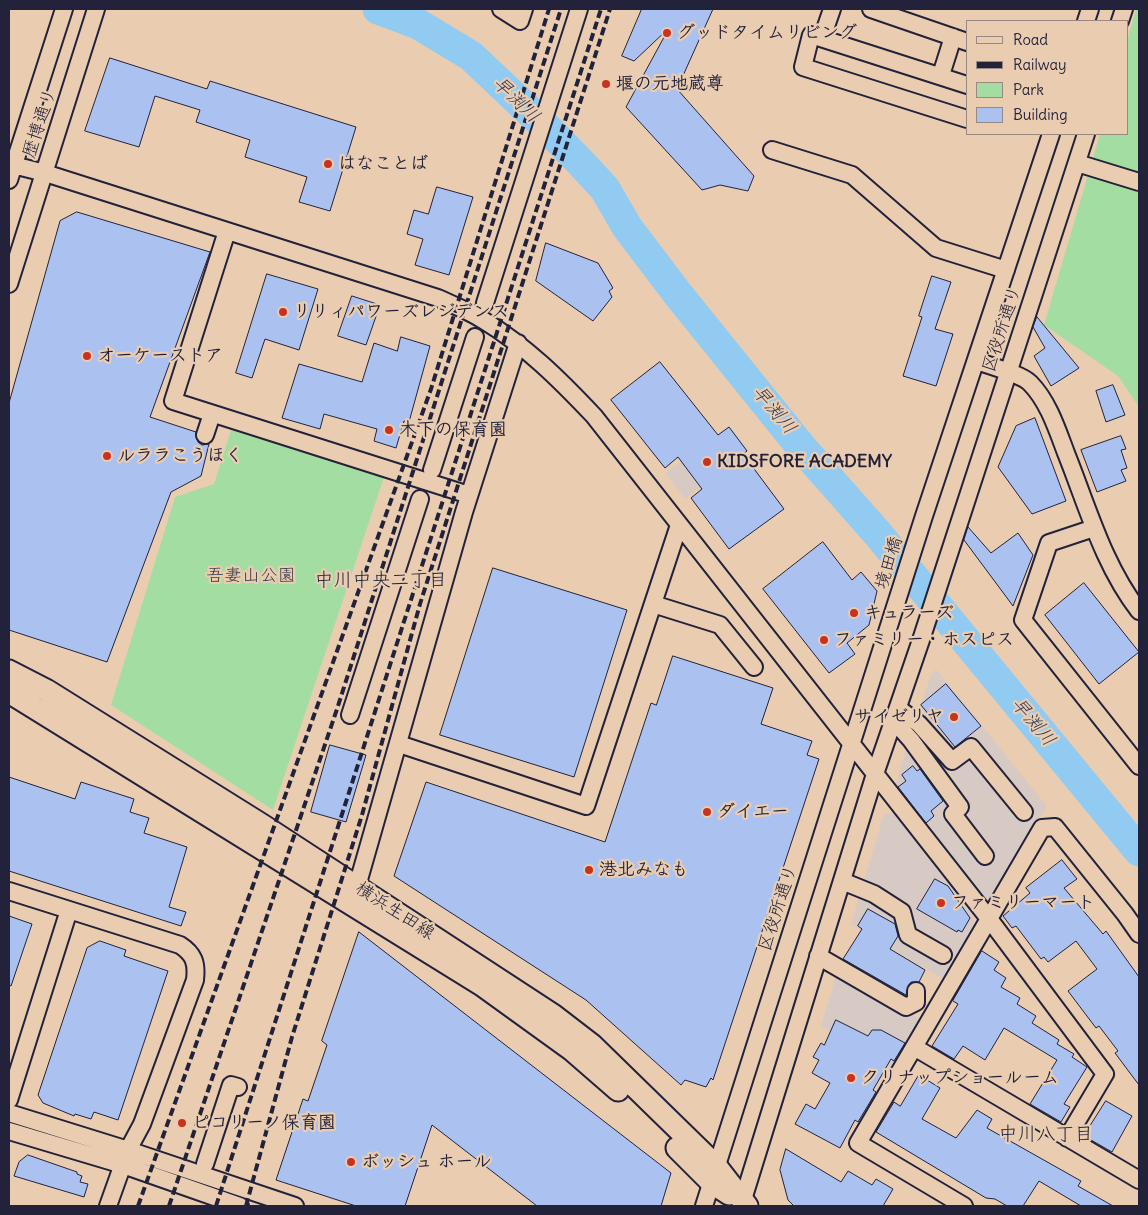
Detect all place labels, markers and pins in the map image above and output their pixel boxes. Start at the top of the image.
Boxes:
place label: グッドタイムリビング [677,22,857,44]
marker: グッドタイムリビング [661,27,673,39]
place label: 堰の元地蔵尊 [616,73,724,95]
marker: 堰の元地蔵尊 [600,78,612,90]
place label: はなことば [338,153,428,175]
marker: はなことば [322,158,334,170]
place label: リリィパワーズレジデンス [293,301,509,323]
marker: リリィパワーズレジデンス [277,306,289,318]
place label: オーケーストア [97,345,223,367]
marker: オーケーストア [81,350,93,362]
place label: 木下の保育園 [399,419,507,441]
marker: 木下の保育園 [383,424,395,436]
place label: ルララこうほく [117,445,243,467]
marker: ルララこうほく [101,450,113,462]
place label: KIDSFORE ACADEMY [717,451,892,473]
marker: KIDSFORE ACADEMY [701,456,713,468]
place label: キュラーズ [864,602,954,624]
marker: キュラーズ [848,607,860,619]
place label: ファミリー・ホスピス [834,629,1014,651]
marker: ファミリー・ホスピス [818,634,830,646]
place label: サイゼリヤ [854,706,944,728]
marker: サイゼリヤ [948,711,960,723]
place label: ダイエー [717,801,789,823]
marker: ダイエー [701,806,713,818]
place label: 港北みなも [599,859,689,881]
marker: 港北みなも [583,864,595,876]
place label: ファミリーマート [951,892,1095,914]
marker: ファミリーマート [935,897,947,909]
place label: クリナップショールーム [861,1067,1059,1089]
marker: クリナップショールーム [845,1072,857,1084]
place label: ピコリーノ保育園 [192,1112,336,1134]
marker: ピコリーノ保育園 [176,1117,188,1129]
place label: ボッシュ ホール [361,1151,491,1173]
marker: ボッシュ ホール [345,1156,357,1168]

